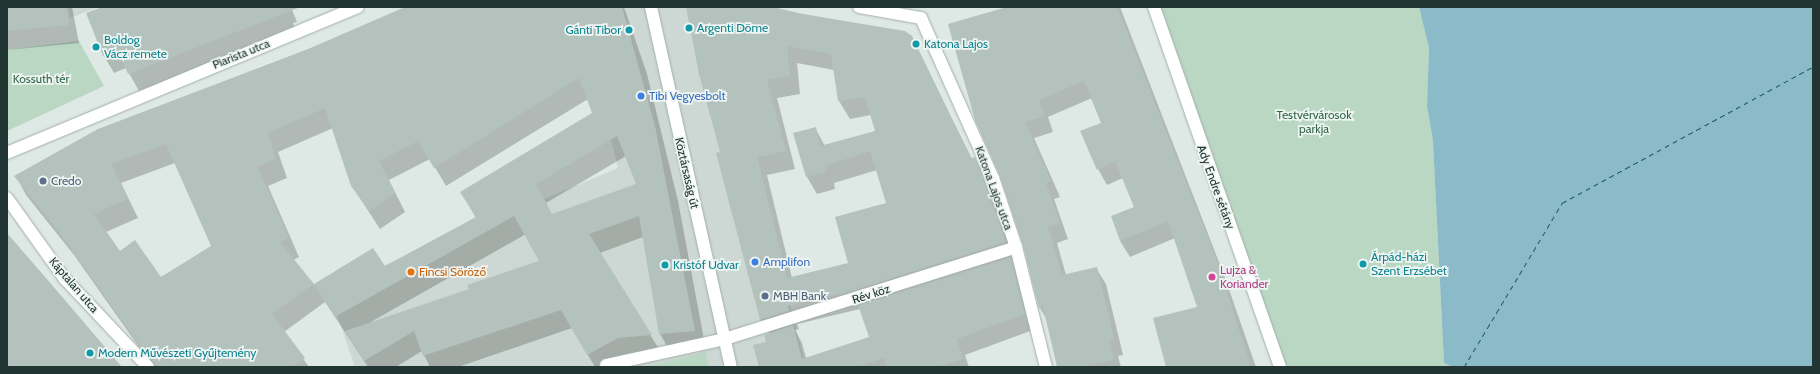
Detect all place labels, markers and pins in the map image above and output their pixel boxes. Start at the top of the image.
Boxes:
place label: Argenti Döme [697,21,768,35]
place label: Gánti Tibor [565,23,621,37]
marker: Argenti Döme [684,23,694,33]
marker: Gánti Tibor [624,25,634,35]
place label: Boldog Vácz remete [104,33,167,61]
place label: Katona Lajos [924,37,988,51]
marker: Katona Lajos [911,39,921,49]
marker: Boldog Vácz remete [91,42,101,52]
place label: Tibi Vegyesbolt [649,89,726,103]
marker: Tibi Vegyesbolt [636,91,646,101]
place label: Credo [51,174,81,188]
marker: Credo [38,176,48,186]
place label: Árpád-házi Szent Erzsébet [1371,250,1447,278]
place label: Amplifon [763,255,810,269]
marker: Amplifon [750,257,760,267]
place label: Kristóf Udvar [673,258,739,272]
marker: Árpád-házi Szent Erzsébet [1358,259,1368,269]
marker: Kristóf Udvar [660,260,670,270]
place label: Lujza & Koriander [1220,263,1268,291]
place label: Fincsi Söröző [419,265,486,279]
marker: Fincsi Söröző [406,267,416,277]
marker: Lujza & Koriander [1207,272,1217,282]
place label: MBH Bank [773,289,826,303]
marker: MBH Bank [760,291,770,301]
place label: Modern Művészeti Gyűjtemény [98,346,256,360]
marker: Modern Művészeti Gyűjtemény [85,348,95,358]

